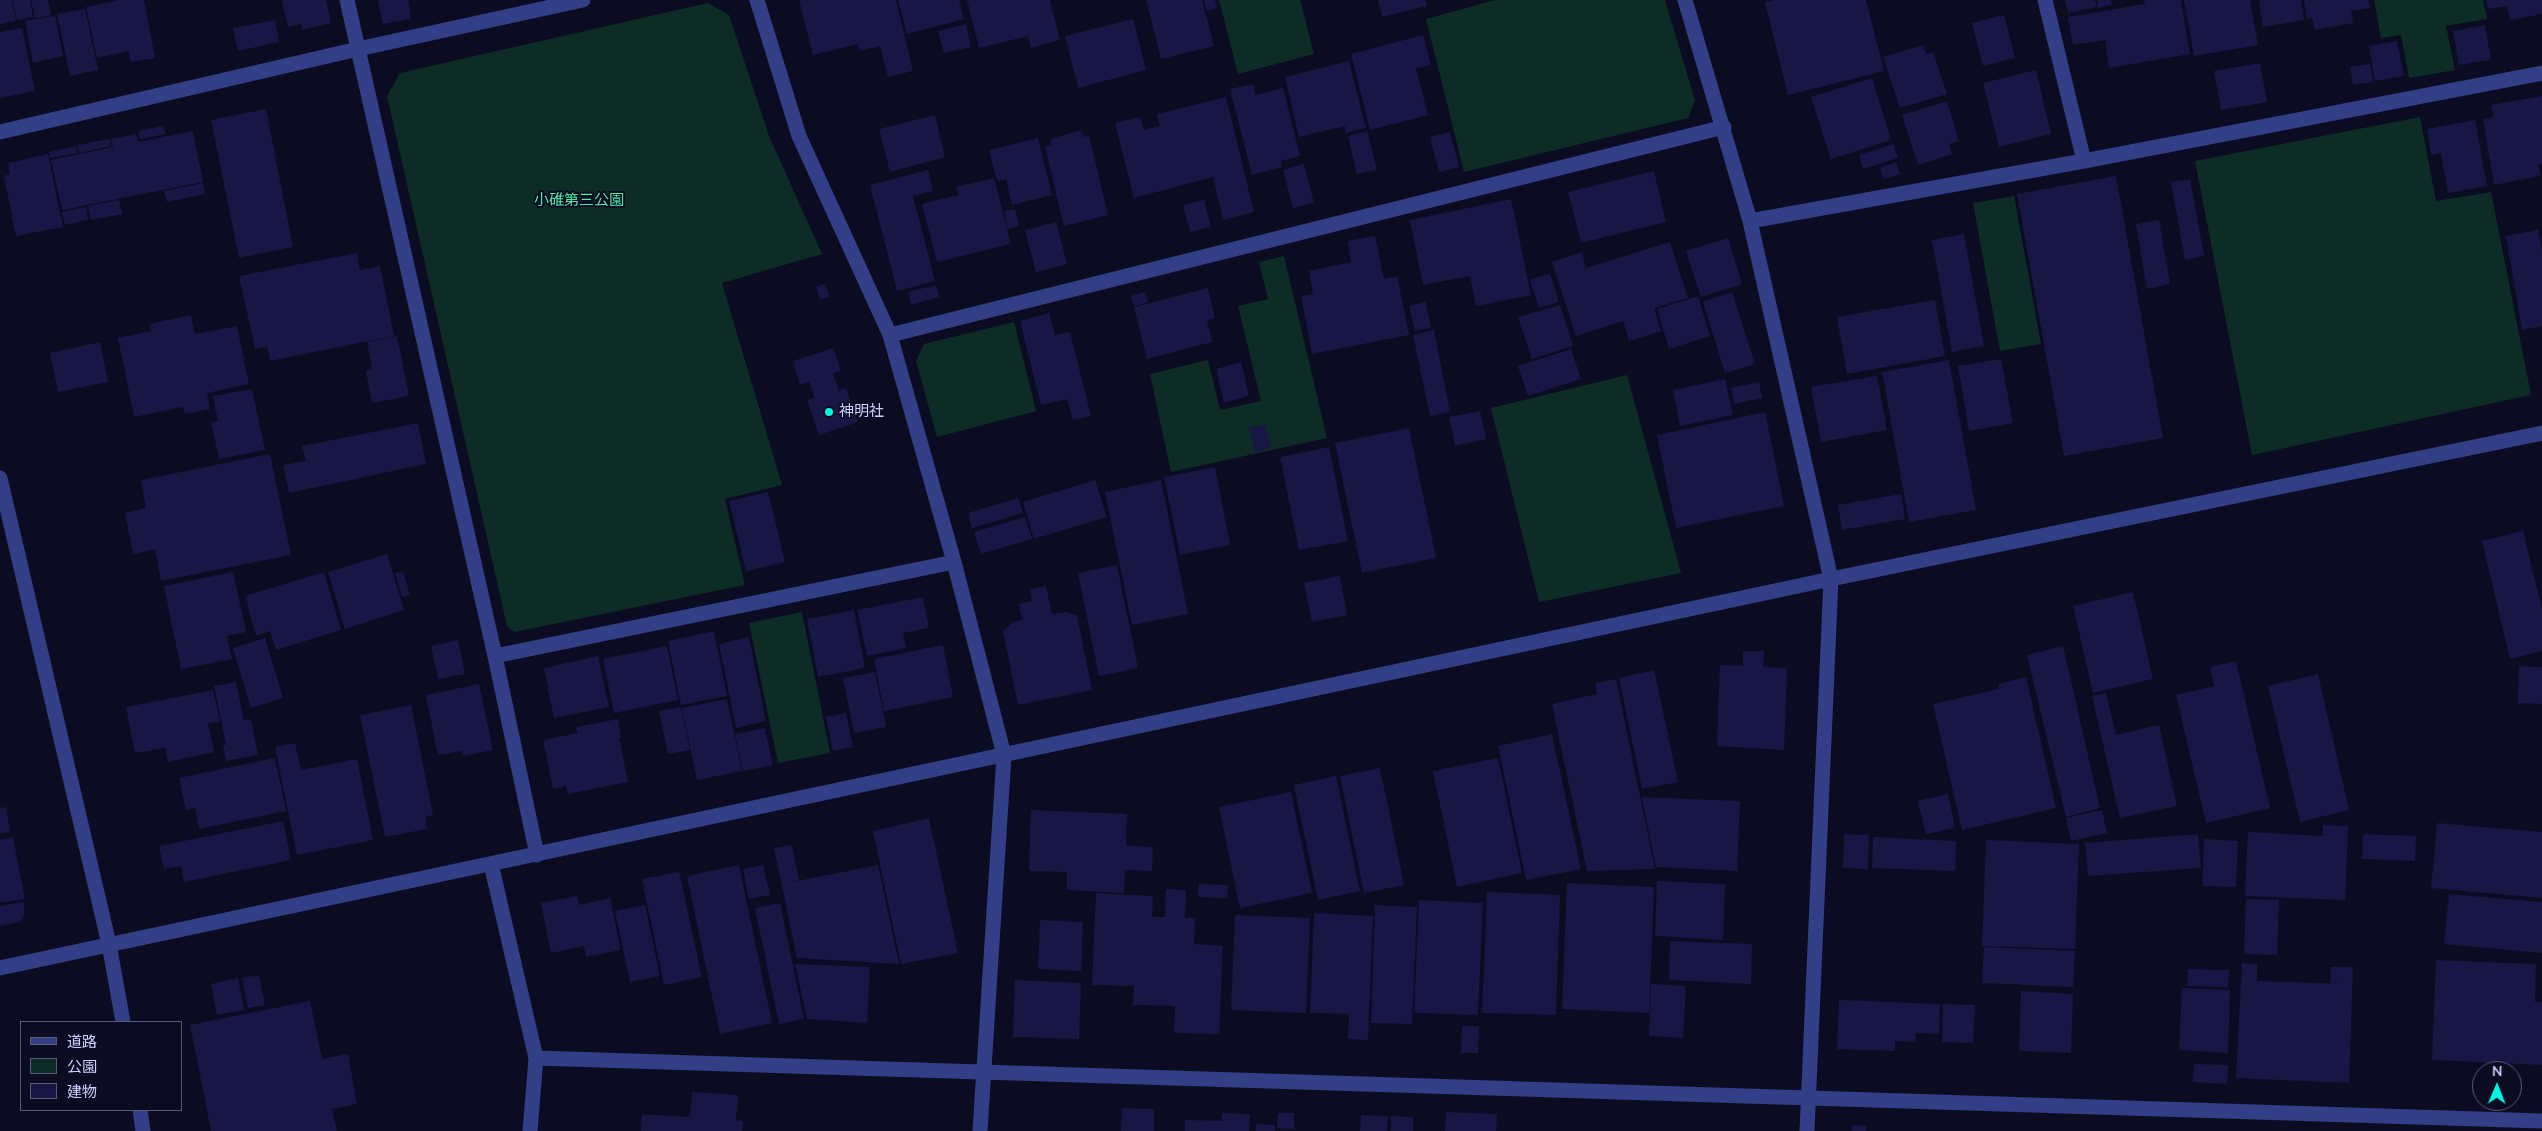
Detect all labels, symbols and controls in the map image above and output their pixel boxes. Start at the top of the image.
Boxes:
park label: 小碓第三公園 [534,192,624,210]
place label: 神明社 [839,403,884,421]
marker: 神明社 [823,406,835,418]
legend [20,1021,182,1111]
text: 道路 [67,1032,97,1052]
text: 公園 [67,1057,97,1077]
north arrow [2472,1061,2522,1111]
text: N [2492,1062,2503,1081]
text: 建物 [67,1082,97,1102]

